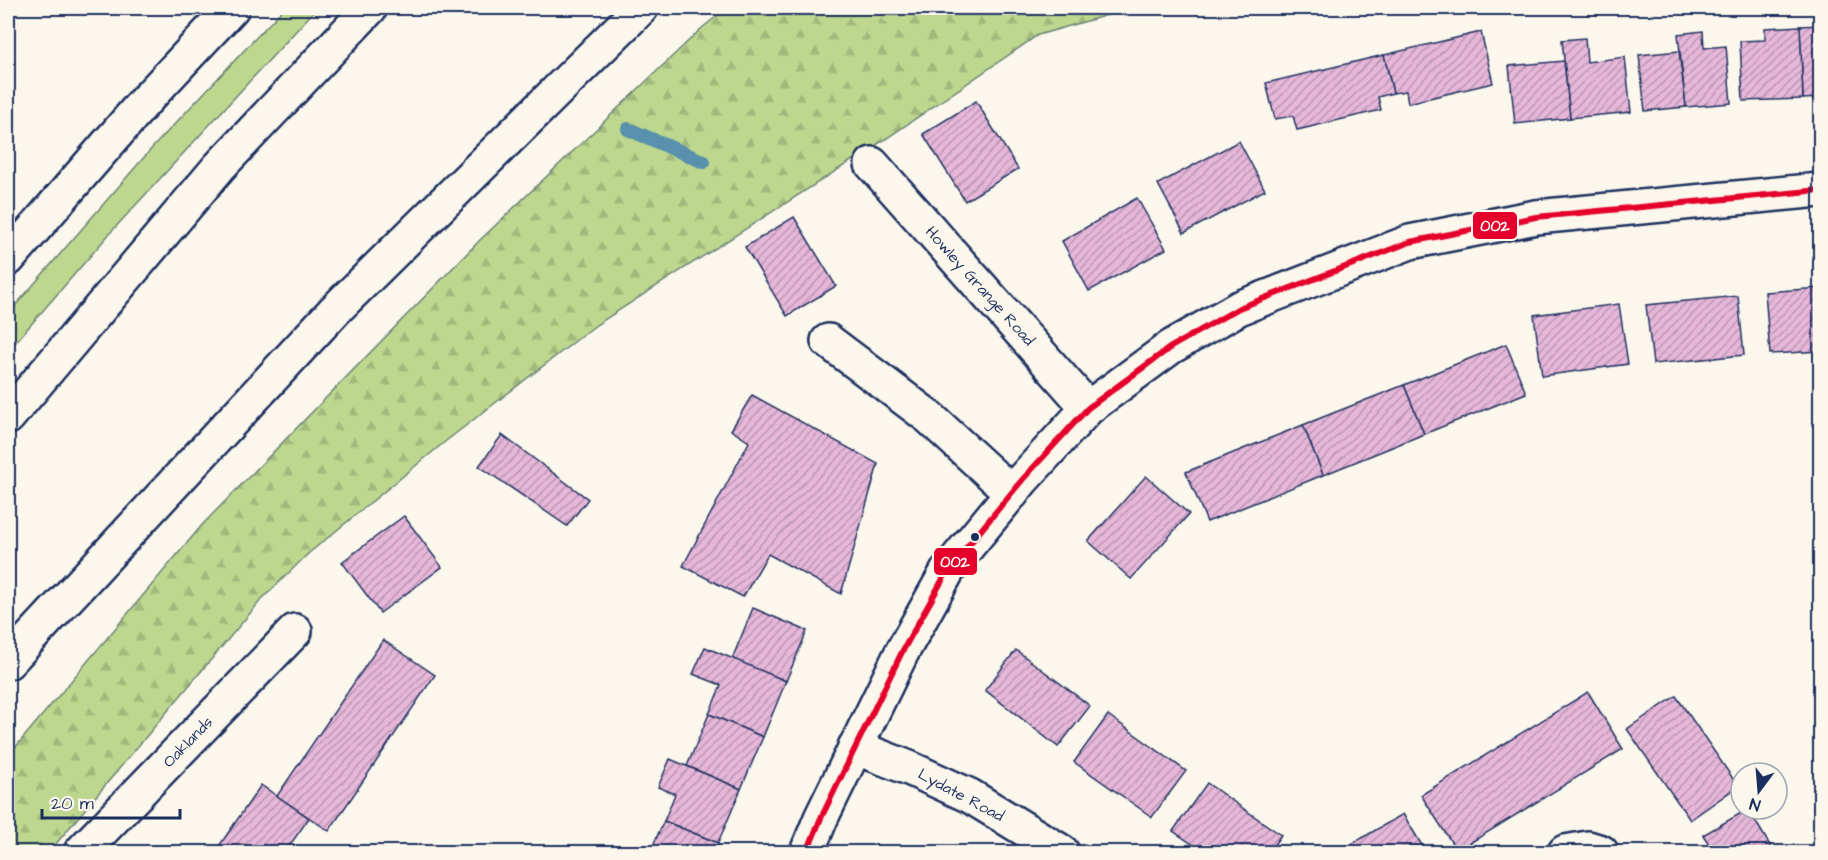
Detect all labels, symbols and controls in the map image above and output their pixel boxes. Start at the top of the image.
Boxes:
line badge: 002 [1472,211,1518,240]
text: 002 [1480,215,1511,237]
street label: Howley Grange Road [920,221,1040,351]
unlabelled marker [969,531,981,543]
line badge: 002 [933,547,978,576]
text: 002 [940,551,971,573]
street label: Oaklands [158,711,218,773]
north arrow [1729,761,1789,821]
street label: Lydate Road [914,763,1008,828]
scale bar [42,782,180,820]
text: 20 m [51,791,94,816]
text: N [1747,793,1763,816]

